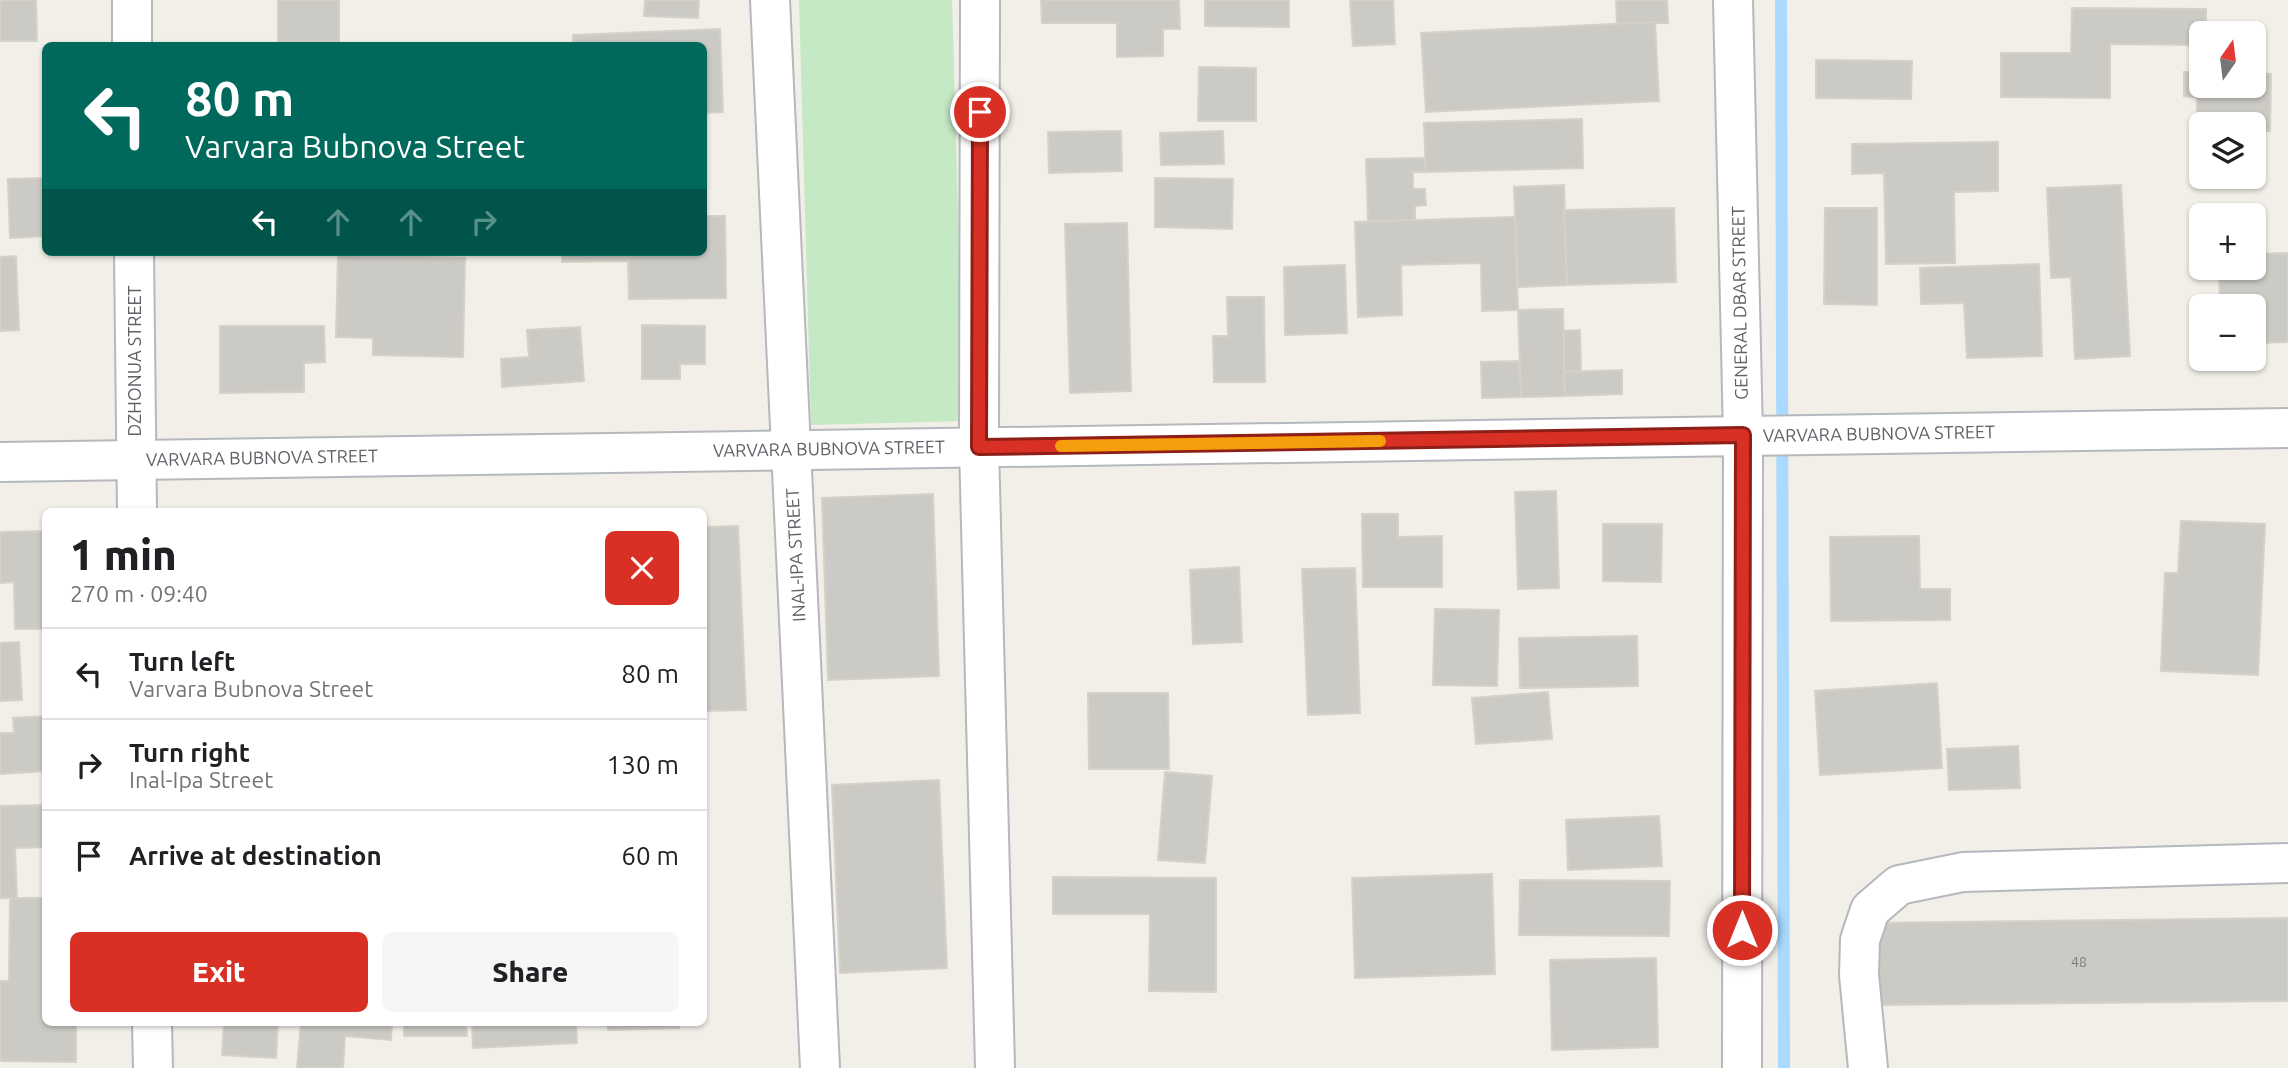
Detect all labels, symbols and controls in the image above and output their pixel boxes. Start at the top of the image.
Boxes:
north arrow [2189,21,2266,98]
map controls [2189,21,2266,371]
icon: left [70,70,161,161]
text: 80 m [185,70,294,125]
pin [950,82,1010,142]
icon: arrive [961,93,999,131]
button: layers [2189,112,2266,189]
text: Varvara Bubnova Street [185,128,525,164]
icon: left [246,203,284,241]
icon: ahead [319,203,357,241]
icon: ahead [392,203,430,241]
icon: right [465,203,503,241]
button: + [2189,203,2266,280]
street label: GENERAL DBAR STREET [1727,206,1751,400]
street label: DZHONUA STREET [124,285,144,437]
button: − [2189,294,2266,371]
street label: VARVARA BUBNOVA STREET [1763,421,1995,445]
street label: VARVARA BUBNOVA STREET [713,436,945,460]
street label: VARVARA BUBNOVA STREET [146,445,378,469]
street label: INAL-IPA STREET [782,488,808,622]
text: 1 min [70,531,177,578]
button: close [605,531,679,605]
text: 270 m · 09:40 [70,581,208,606]
text: Turn left [129,647,235,676]
icon: left [70,655,108,693]
text: 80 m [621,659,679,688]
text: Varvara Bubnova Street [129,676,373,701]
text: Turn right [129,738,250,767]
icon: right [70,746,108,784]
text: 130 m [607,750,679,779]
text: Inal-Ipa Street [129,767,273,792]
icon: arrive [70,837,108,875]
text: Arrive at destination [129,841,382,870]
text: 60 m [621,841,679,870]
position arrow [1705,893,1779,967]
button: Exit [70,932,368,1012]
button: Share [382,932,679,1012]
house number: 48 [2071,954,2087,970]

